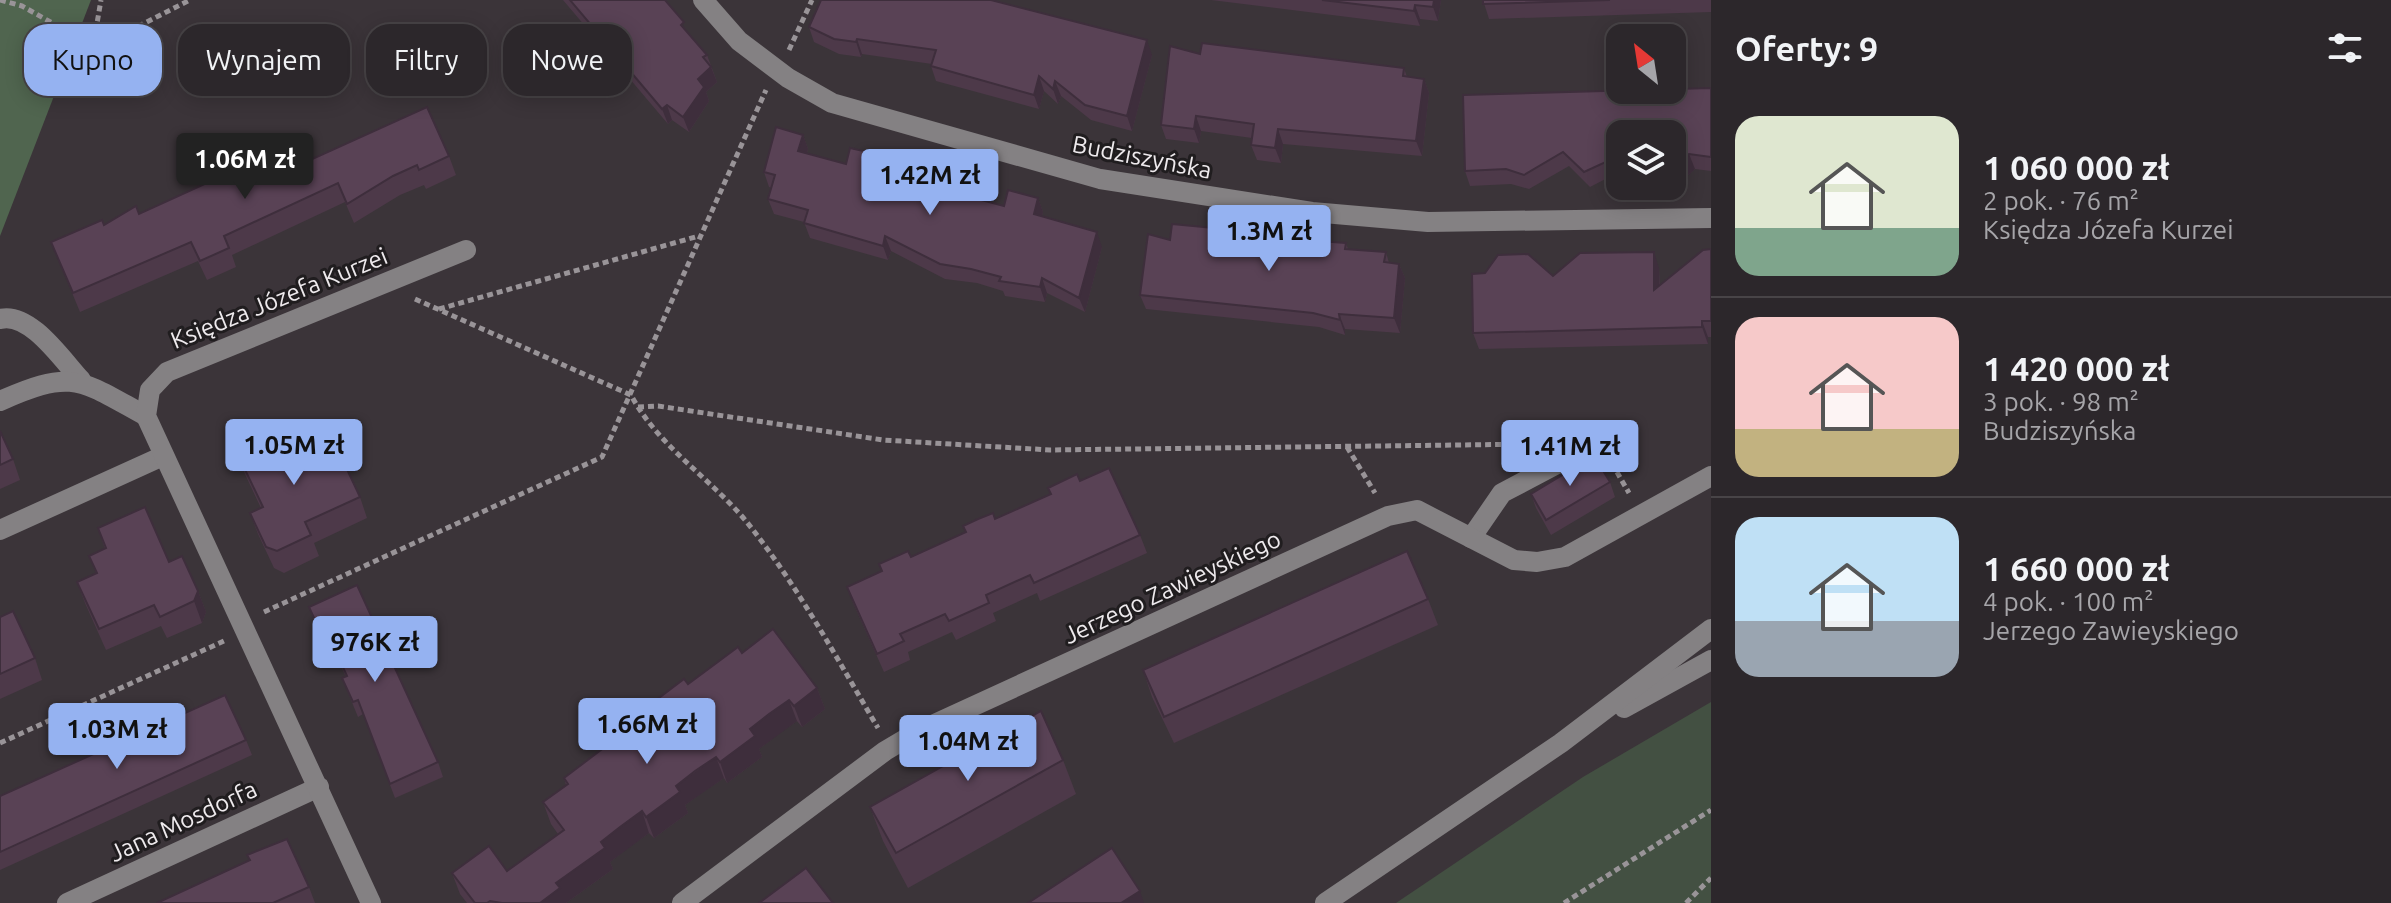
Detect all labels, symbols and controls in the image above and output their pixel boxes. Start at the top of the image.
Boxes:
chip: Kupno [24,24,162,96]
chip: Wynajem [178,24,350,96]
chip: Filtry [366,24,487,96]
chip: Nowe [503,24,632,96]
north arrow [1606,24,1686,104]
map controls [1606,24,1686,200]
icon: filters [2323,26,2367,70]
text: Oferty: 9 [1735,29,1878,67]
button: layers [1606,120,1686,200]
street label: Budziszyńska [1070,130,1214,184]
pin: 1.06M zł [162,133,328,201]
text: 1.06M zł [194,144,296,173]
icon: home [1799,148,1895,244]
text: 1 060 000 zł [1983,148,2170,186]
pin: 1.42M zł [847,149,1013,217]
text: 1.42M zł [879,160,981,189]
text: 2 pok. · 76 m² [1983,186,2139,215]
pin: 1.3M zł [1195,205,1343,273]
text: Księdza Józefa Kurzei [1983,215,2233,244]
text: 1.3M zł [1226,216,1312,245]
street label: Księdza Józefa Kurzei [167,242,391,354]
icon: home [1799,349,1895,445]
text: 1 420 000 zł [1983,349,2170,387]
text: 3 pok. · 98 m² [1983,387,2139,416]
text: Budziszyńska [1983,416,2136,445]
pin: 1.05M zł [211,419,377,487]
pin: 1.41M zł [1487,420,1653,488]
text: 1.05M zł [243,430,345,459]
text: 1.41M zł [1519,431,1621,460]
street label: Jerzego Zawieyskiego [1059,525,1285,649]
icon: home [1799,549,1895,645]
text: 1 660 000 zł [1983,549,2170,587]
text: 4 pok. · 100 m² [1983,587,2154,616]
pin: 976K zł [301,616,449,684]
text: Jerzego Zawieyskiego [1983,616,2239,645]
text: 976K zł [330,627,420,656]
pin: 1.66M zł [564,698,730,766]
pin: 1.03M zł [34,703,200,771]
text: 1.66M zł [596,709,698,738]
text: 1.03M zł [66,714,168,743]
pin: 1.04M zł [885,715,1051,783]
text: 1.04M zł [917,726,1019,755]
street label: Jana Mosdorfa [105,775,261,867]

